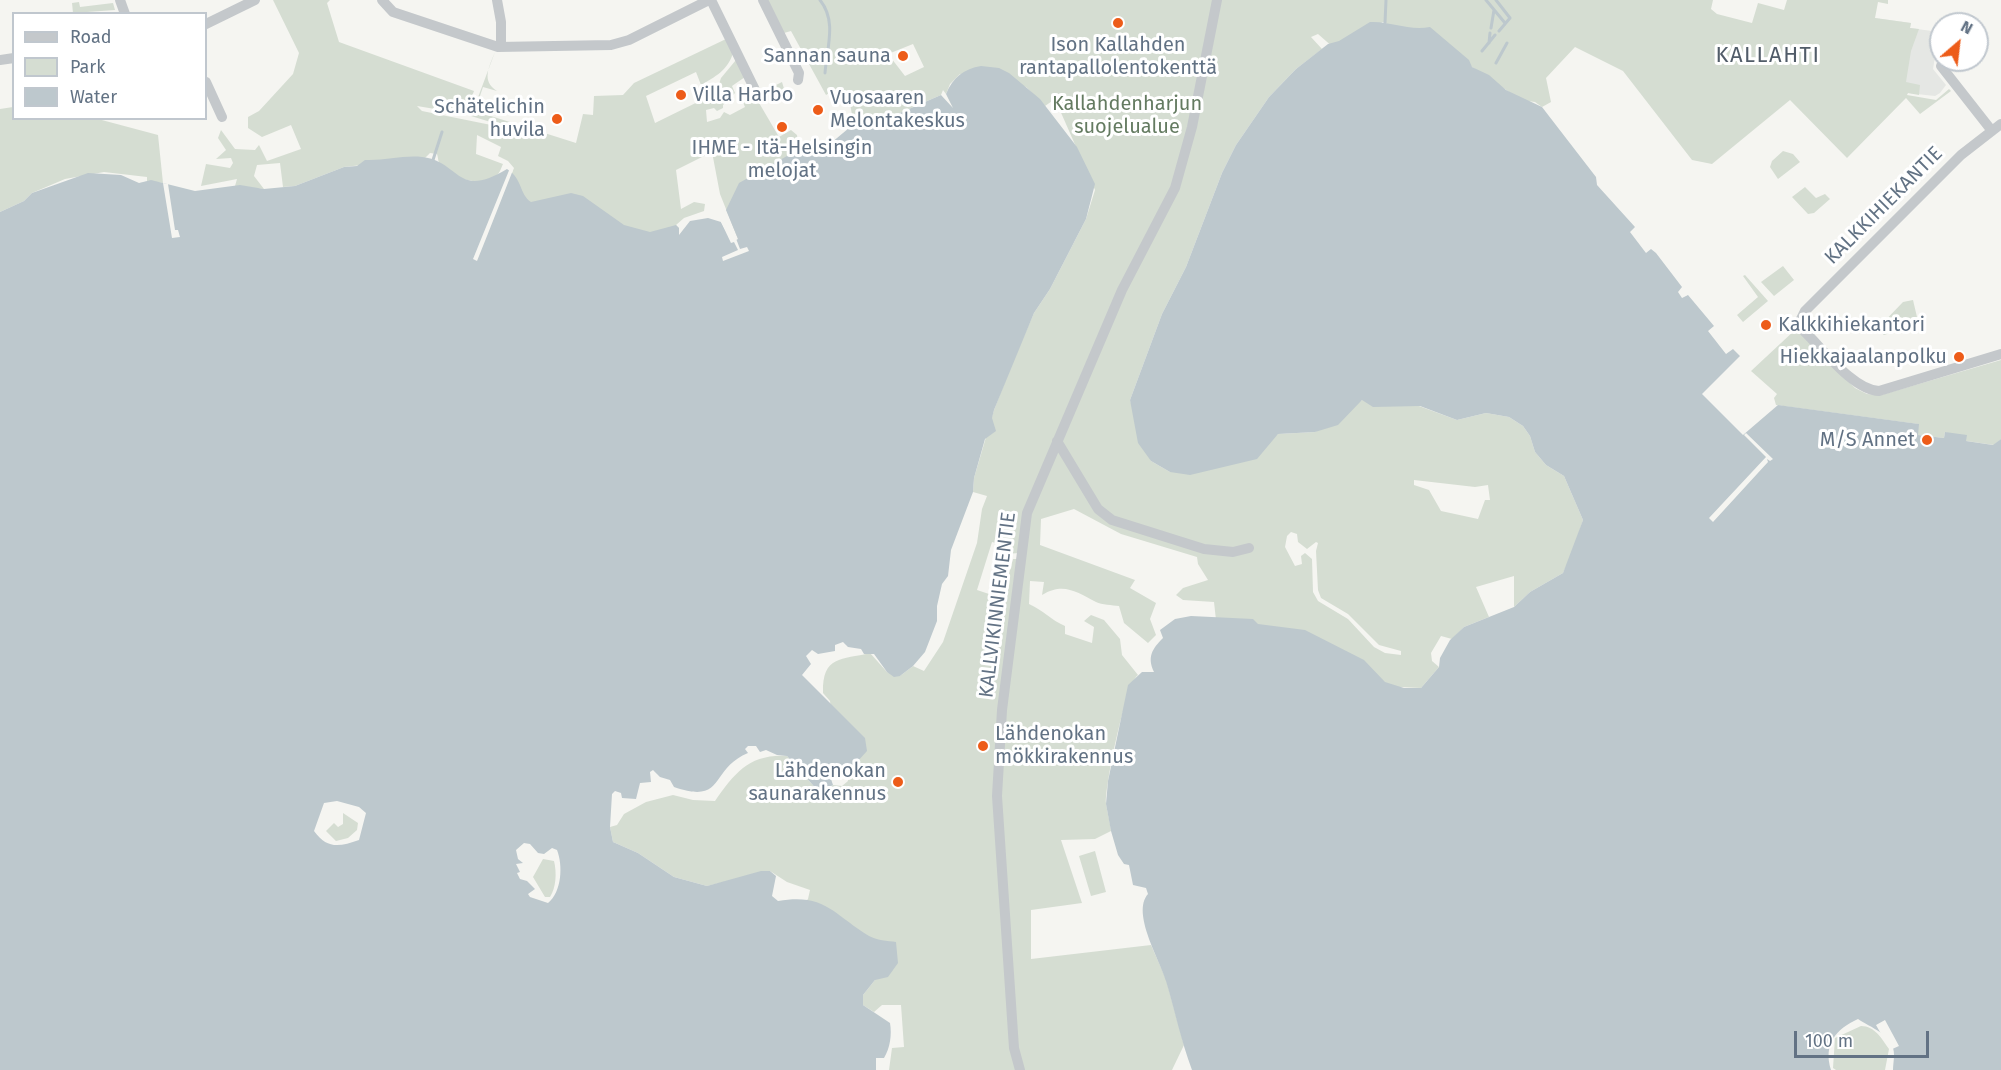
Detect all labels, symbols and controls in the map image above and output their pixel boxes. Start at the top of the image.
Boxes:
legend [12,12,207,120]
north arrow [1929,12,1989,72]
marker: Ison Kallahden rantapallolentokenttä [1111,16,1125,30]
text: N [1958,17,1976,38]
text: Road [70,26,112,48]
place label: Ison Kallahden rantapallolentokenttä [1019,33,1217,80]
district label: KALLAHTI [1716,43,1820,69]
place label: Sannan sauna [764,44,891,68]
marker: Sannan sauna [896,49,910,63]
text: Park [70,56,105,78]
place label: Villa Harbo [693,83,793,107]
text: Water [70,86,117,108]
place label: Vuosaaren Melontakeskus [830,86,965,133]
marker: Villa Harbo [674,88,688,102]
park label: Kallahdenharjun suojelualue [1052,92,1202,139]
place label: Schätelichin huvila [434,95,545,142]
marker: Vuosaaren Melontakeskus [811,103,825,117]
marker: Schätelichin huvila [550,112,564,126]
marker: IHME - Itä-Helsingin melojat [775,120,789,134]
place label: IHME - Itä-Helsingin melojat [692,136,872,183]
street label: KALKKIHIEKANTIE [1820,142,1948,270]
place label: Kalkkihiekantori [1778,313,1925,337]
marker: Kalkkihiekantori [1759,318,1773,332]
place label: Hiekkajaalanpolku [1779,345,1947,369]
marker: Hiekkajaalanpolku [1952,350,1966,364]
place label: M/S Annet [1820,428,1915,452]
marker: M/S Annet [1920,433,1934,447]
street label: KALLVIKINNIEMENTIE [975,511,1021,699]
place label: Lähdenokan mökkirakennus [995,722,1133,769]
marker: Lähdenokan mökkirakennus [976,739,990,753]
place label: Lähdenokan saunarakennus [748,759,886,806]
marker: Lähdenokan saunarakennus [891,775,905,789]
scale bar [1797,1019,1932,1057]
text: 100 m [1805,1030,1853,1052]

